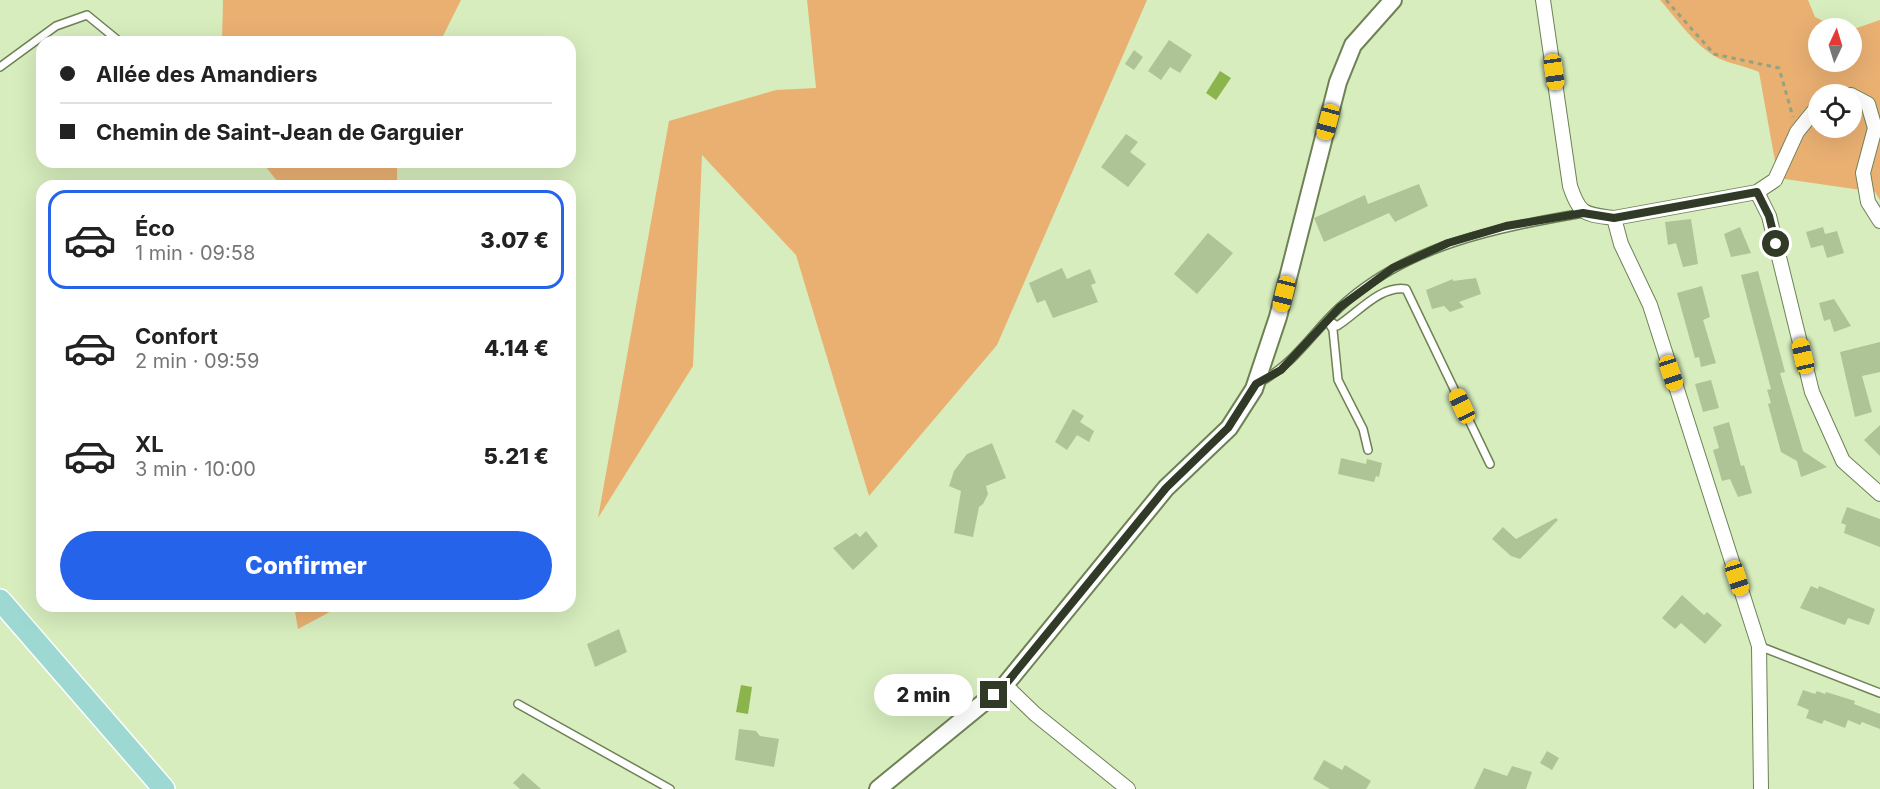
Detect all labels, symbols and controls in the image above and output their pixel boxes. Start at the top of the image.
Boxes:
north arrow [1808,18,1862,72]
map controls [1808,18,1862,138]
car [1543,53,1565,91]
text: Allée des Amandiers [96,61,317,87]
button: locate [1808,84,1862,138]
car [1315,102,1341,142]
text: Chemin de Saint-Jean de Garguier [96,119,463,145]
icon: car [63,213,117,267]
text: Éco [135,215,175,241]
text: 3.07 € [480,227,549,253]
route start [1762,230,1789,257]
text: 1 min · 09:58 [135,241,255,265]
car [1271,274,1297,314]
icon: car [63,321,117,375]
text: Confort [135,323,218,349]
text: 4.14 € [484,335,549,361]
car [1790,336,1816,376]
text: 2 min · 09:59 [135,349,259,373]
car [1657,353,1685,393]
car [1446,386,1478,426]
icon: car [63,429,117,483]
text: XL [135,431,164,457]
text: 5.21 € [484,443,549,469]
text: 3 min · 10:00 [135,457,256,481]
button: Confirmer [60,531,552,600]
car [1723,558,1751,598]
callout: 2 min [874,674,973,716]
route end [980,681,1007,708]
text: 2 min [896,683,951,707]

